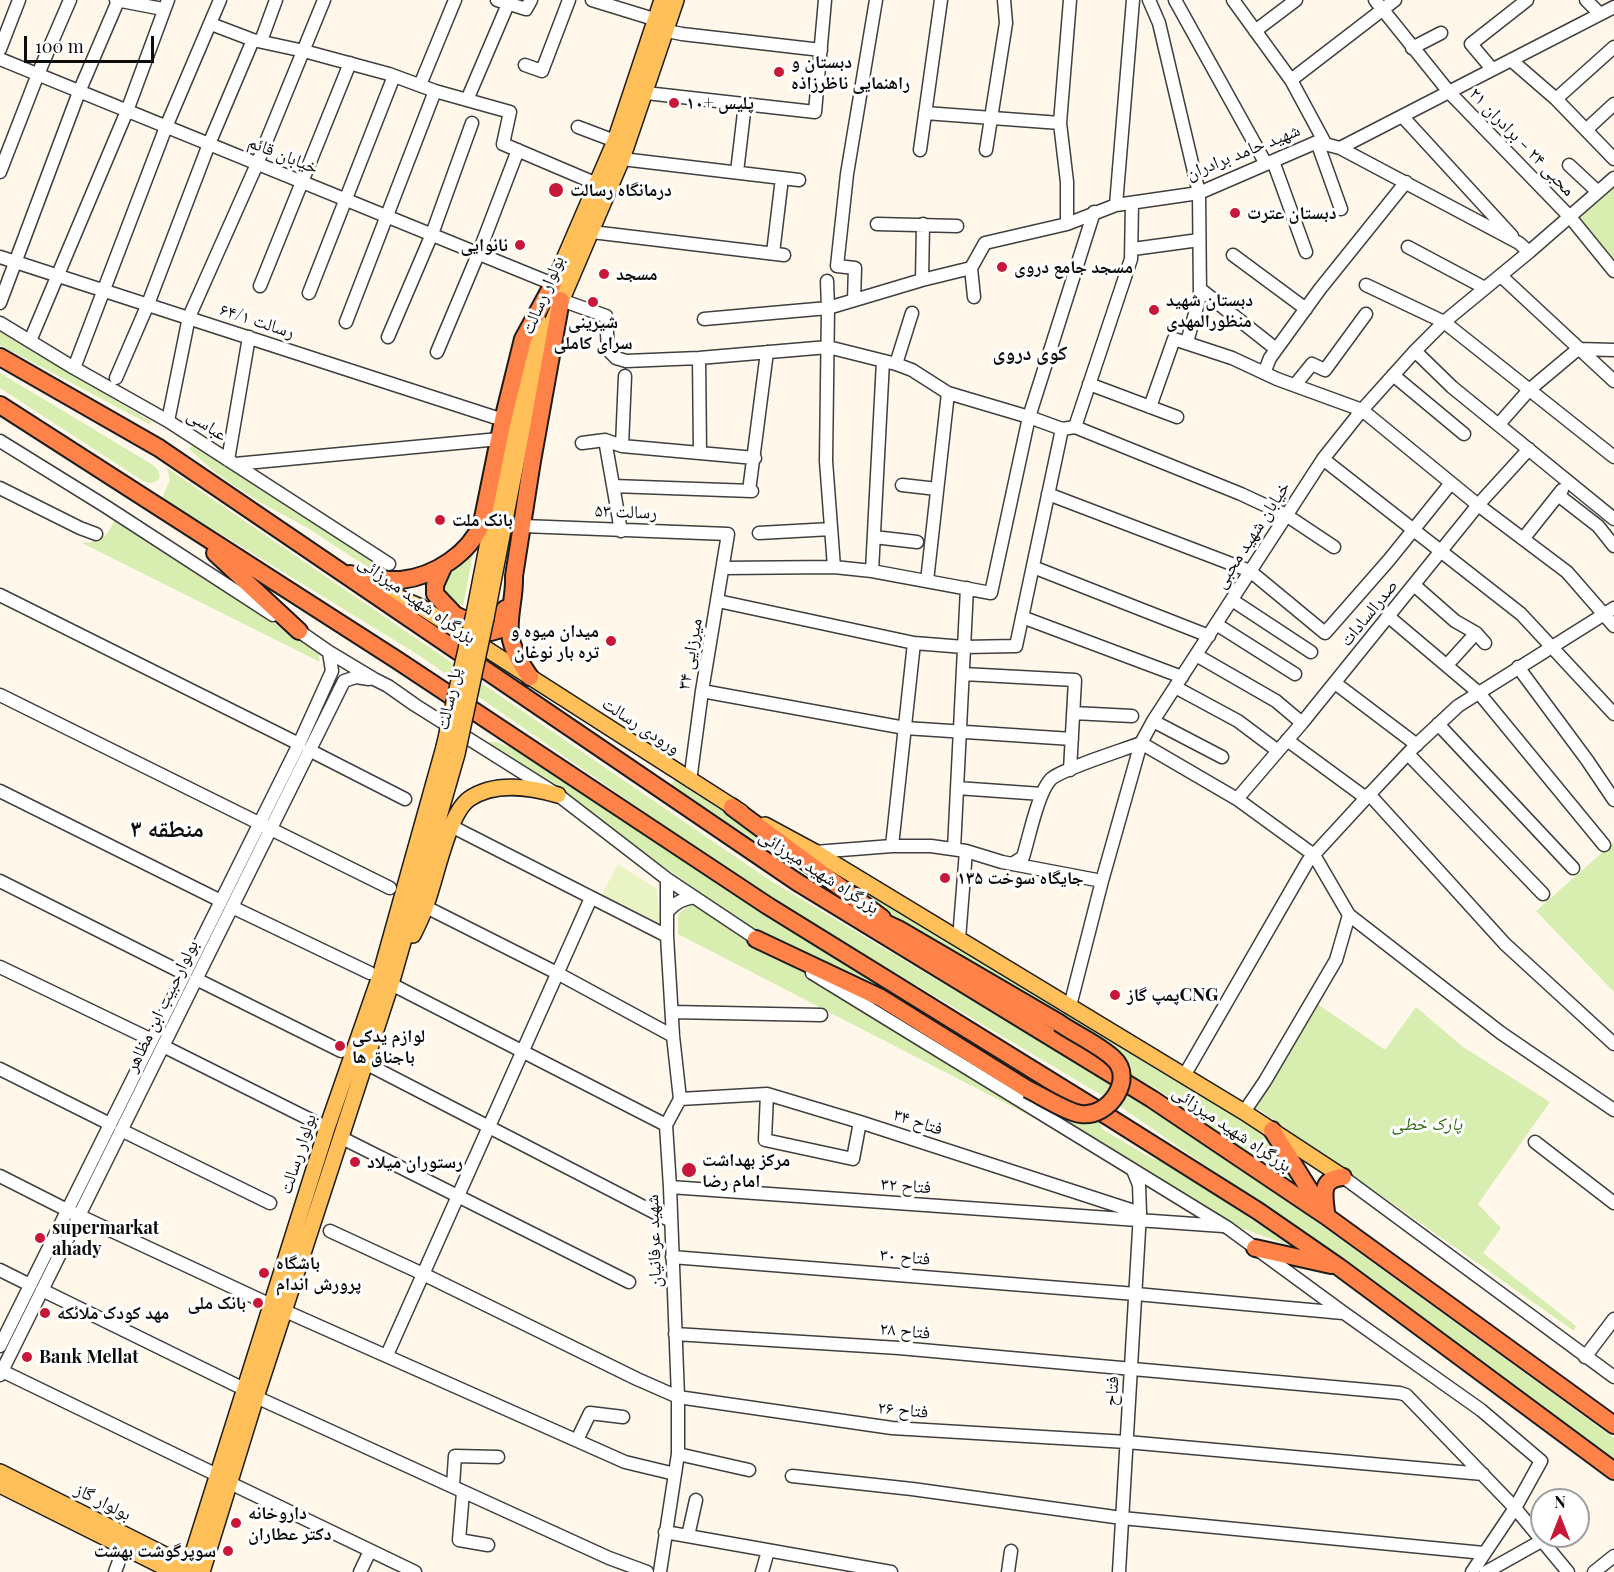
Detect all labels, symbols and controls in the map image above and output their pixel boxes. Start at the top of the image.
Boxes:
scale bar [27,24,158,62]
text: 100 m [35,34,84,58]
place label: دبستان و راهنمایی ناظرزاذه [791,51,910,94]
marker: دبستان و راهنمایی ناظرزاذه [772,65,786,79]
street label: محبی ۲۴ - برادران ۲۱ [1465,83,1579,201]
place label: پلیس +۱۰ [686,92,754,114]
marker: پلیس +۱۰ [667,96,681,110]
street label: شهید حامد برادران [1183,119,1303,185]
street label: خیابان قائم [245,131,321,179]
place label: درمانگاه رسالت [570,179,672,201]
marker: درمانگاه رسالت [547,181,565,199]
place label: دبستان عترت [1247,202,1336,224]
marker: دبستان عترت [1228,206,1242,220]
place label: نانوایی [460,234,508,256]
marker: نانوایی [513,238,527,252]
street label: بولوار رسالت [517,252,569,338]
place label: مسجد جامع دروی [1014,256,1133,278]
marker: مسجد جامع دروی [995,260,1009,274]
place label: مسجد [616,263,658,285]
marker: مسجد [597,267,611,281]
place label: دبستان شهید منظورالمهدی [1166,289,1253,332]
marker: شیرینی سرای کاملی [586,295,600,309]
street label: رسالت ۶۴/۱ [217,299,297,343]
marker: دبستان شهید منظورالمهدی [1147,303,1161,317]
place label: شیرینی سرای کاملی [554,311,632,354]
district label: کوی دروی [993,342,1067,366]
street label: عباسی [183,404,231,446]
street label: خیابان شهید محبی [1209,478,1295,592]
street label: رسالت ۵۳ [594,500,658,524]
place label: بانک ملت [452,509,513,531]
marker: بانک ملت [433,513,447,527]
street label: بزرگراه شهید میرزائی [354,551,480,649]
street label: صدرالسادات [1335,575,1403,651]
street label: میرزایی ۳۴ [673,616,707,692]
place label: میدان میوه و تره بار نوغان [511,620,599,662]
marker: میدان میوه و تره بار نوغان [604,634,618,648]
street label: پل رسالت [432,666,466,732]
street label: ورودی رسالت [598,693,684,759]
district label: منطقه ۳ [130,816,204,844]
street label: بزرگراه شهید میرزائی [755,825,883,919]
place label: جایگاه سوخت ۱۳۵ [957,867,1084,889]
marker: جایگاه سوخت ۱۳۵ [938,871,952,885]
street label: بولوارحبیب ابن مظاهر [121,937,203,1075]
place label: پمپ گازCNG [1127,984,1218,1006]
marker: پمپ گازCNG [1108,988,1122,1002]
place label: لوازم یدکی باجناق ها [352,1025,425,1068]
marker: لوازم یدکی باجناق ها [333,1039,347,1053]
street label: بزرگراه شهید میرزائی [1168,1081,1296,1177]
street label: فتاح ۳۴ [891,1104,945,1140]
street label: بولوار رسالت [275,1111,321,1197]
park label: پارک خطی [1392,1113,1462,1135]
place label: مرکز بهداشت امام رضا [702,1149,790,1192]
place label: رستوران میلاد [367,1151,463,1173]
marker: رستوران میلاد [348,1155,362,1169]
marker: مرکز بهداشت امام رضا [680,1161,698,1179]
street label: فتاح ۳۲ [880,1173,932,1199]
street label: شهید عرفانیان [642,1194,666,1288]
place label: supermarkat ahady [52,1217,159,1260]
marker: supermarkat ahady [33,1231,47,1245]
street label: فتاح ۳۰ [879,1244,931,1270]
place label: باشگاه پرورش اندام [276,1252,361,1294]
marker: باشگاه پرورش اندام [257,1266,271,1280]
place label: بانک ملی [188,1292,246,1314]
marker: بانک ملی [251,1296,265,1310]
place label: مهد کودک ملائکه [57,1302,169,1324]
marker: مهد کودک ملائکه [38,1306,52,1320]
street label: فتاح ۲۸ [879,1318,931,1344]
place label: Bank Mellat [39,1346,139,1368]
marker: Bank Mellat [20,1350,34,1364]
street label: فتاح [1100,1375,1124,1407]
street label: فتاح ۲۶ [877,1397,929,1423]
street label: بولوار گاز [71,1479,135,1525]
north arrow [1530,1488,1590,1548]
text: N [1554,1491,1566,1512]
place label: داروخانه دکتر عطاران [248,1502,332,1544]
marker: داروخانه دکتر عطاران [229,1516,243,1530]
place label: سوپرگوشت بهشت [94,1540,216,1562]
marker: سوپرگوشت بهشت [221,1544,235,1558]

